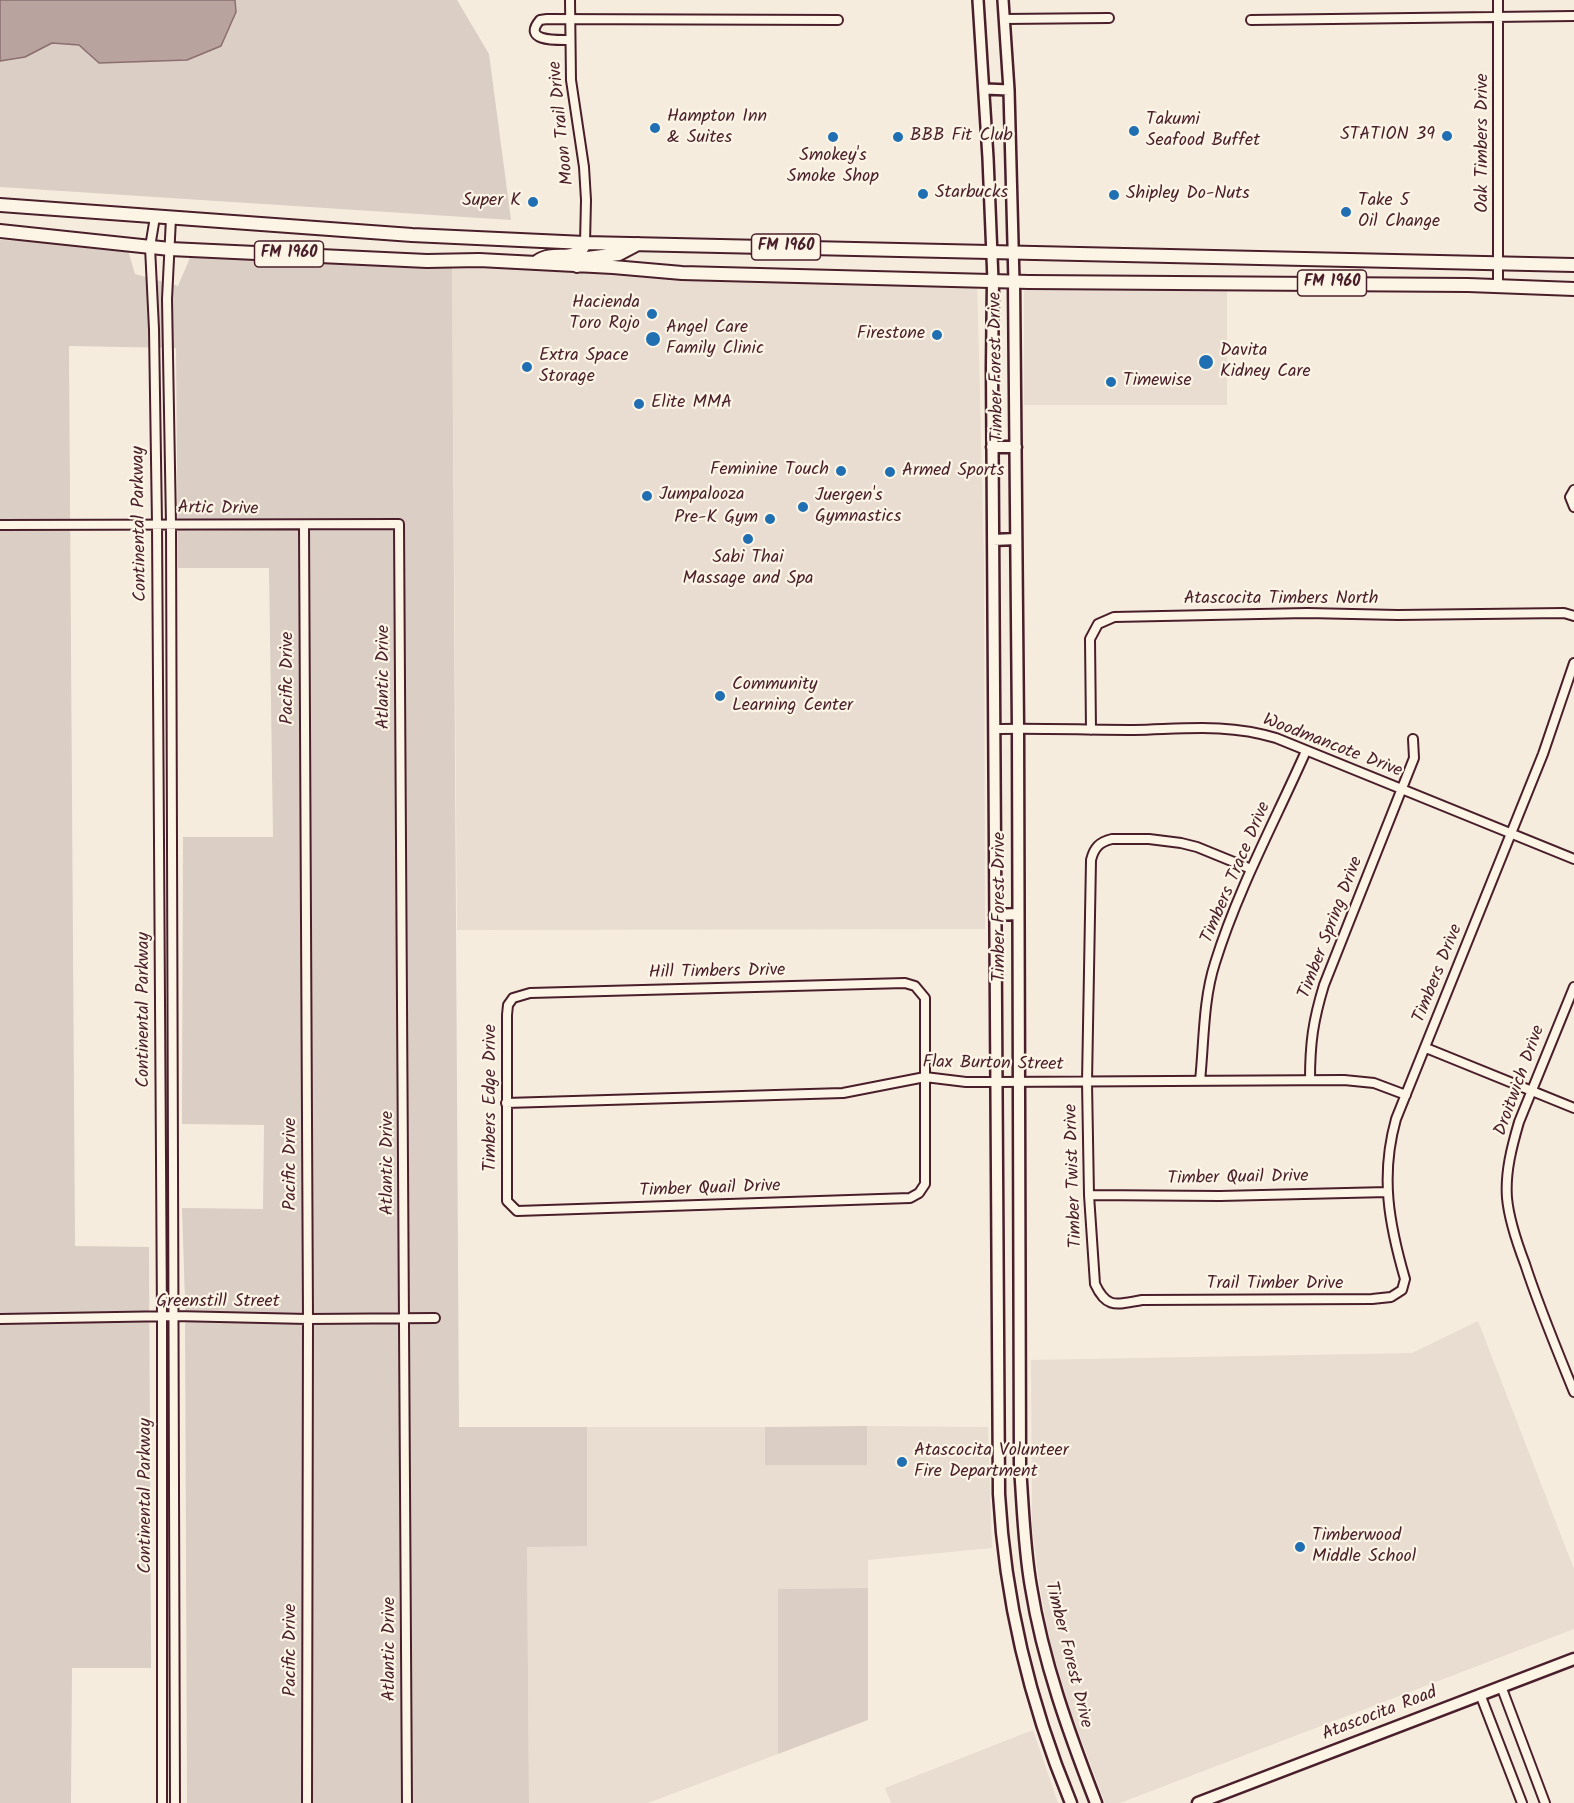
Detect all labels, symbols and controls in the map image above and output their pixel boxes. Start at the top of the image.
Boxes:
street label: Moon Trail Drive [546,60,580,186]
street label: Oak Timbers Drive [1473,73,1495,213]
place label: Hampton Inn & Suites [667,107,767,150]
place label: Takumi Seafood Buffet [1146,110,1260,152]
marker: Hampton Inn & Suites [648,121,662,135]
marker: Takumi Seafood Buffet [1127,124,1141,138]
place label: STATION 39 [1340,125,1435,147]
place label: BBB Fit Club [910,126,1013,148]
marker: STATION 39 [1440,129,1454,143]
marker: Smokey's Smoke Shop [826,130,840,144]
marker: BBB Fit Club [891,130,905,144]
place label: Smokey's Smoke Shop [787,146,879,188]
place label: Starbucks [935,183,1008,205]
place label: Shipley Do-Nuts [1126,184,1250,206]
marker: Starbucks [916,187,930,201]
marker: Shipley Do-Nuts [1107,188,1121,202]
place label: Super K [462,191,521,213]
place label: Take 5 Oil Change [1358,191,1440,234]
marker: Super K [526,195,540,209]
marker: Take 5 Oil Change [1339,205,1353,219]
road number: FM 1960 [752,234,820,260]
road number: FM 1960 [254,241,324,267]
road number: FM 1960 [1298,270,1366,296]
street label: Timber Forest Drive [986,292,1010,442]
place label: Hacienda Toro Rojo [569,293,640,336]
marker: Hacienda Toro Rojo [645,307,659,321]
place label: Angel Care Family Clinic [666,318,764,360]
place label: Firestone [857,324,925,346]
marker: Firestone [930,328,944,342]
marker: Angel Care Family Clinic [644,330,662,348]
place label: Davita Kidney Care [1220,341,1311,384]
place label: Extra Space Storage [539,346,629,388]
marker: Davita Kidney Care [1197,353,1215,371]
marker: Extra Space Storage [520,360,534,374]
place label: Timewise [1123,371,1192,393]
marker: Timewise [1104,375,1118,389]
place label: Elite MMA [651,393,732,415]
marker: Elite MMA [632,397,646,411]
street label: Continental Parkway [129,446,153,602]
place label: Feminine Touch [710,460,829,482]
place label: Armed Sports [902,461,1004,483]
marker: Feminine Touch [834,464,848,478]
marker: Armed Sports [883,465,897,479]
place label: Jumpalooza [659,485,745,507]
place label: Juergen's Gymnastics [815,486,901,528]
marker: Jumpalooza [640,489,654,503]
street label: Artic Drive [177,498,259,522]
marker: Juergen's Gymnastics [796,500,810,514]
place label: Pre-K Gym [674,508,758,530]
marker: Pre-K Gym [763,512,777,526]
marker: Sabi Thai Massage and Spa [741,532,755,546]
place label: Sabi Thai Massage and Spa [682,548,814,590]
street label: Atascocita Timbers North [1184,589,1378,611]
street label: Atlantic Drive [374,625,396,729]
street label: Pacific Drive [278,632,300,724]
place label: Community Learning Center [732,675,853,718]
marker: Community Learning Center [713,689,727,703]
street label: Woodmancote Drive [1259,710,1405,784]
street label: Timbers Trace Drive [1197,799,1277,947]
street label: Timber Forest Drive [990,832,1012,982]
street label: Timber Spring Drive [1295,854,1369,1002]
street label: Timbers Drive [1409,922,1469,1026]
street label: Continental Parkway [134,932,156,1088]
street label: Hill Timbers Drive [649,961,785,985]
street label: Droitwich Drive [1491,1023,1551,1139]
street label: Timbers Edge Drive [481,1024,503,1172]
street label: Flax Burton Street [922,1053,1064,1077]
street label: Timber Twist Drive [1062,1103,1088,1249]
street label: Atlantic Drive [378,1111,400,1215]
street label: Pacific Drive [281,1118,303,1210]
street label: Timber Quail Drive [1167,1167,1309,1191]
street label: Timber Quail Drive [639,1177,781,1203]
street label: Trail Timber Drive [1207,1274,1343,1296]
street label: Greenstill Street [156,1292,280,1314]
street label: Continental Parkway [136,1418,158,1574]
place label: Atascocita Volunteer Fire Department [914,1441,1069,1484]
marker: Atascocita Volunteer Fire Department [895,1455,909,1469]
place label: Timberwood Middle School [1312,1526,1416,1568]
marker: Timberwood Middle School [1293,1540,1307,1554]
street label: Timber Forest Drive [1038,1580,1096,1730]
street label: Atlantic Drive [380,1597,402,1701]
street label: Pacific Drive [281,1604,303,1696]
street label: Atascocita Road [1320,1683,1440,1747]

